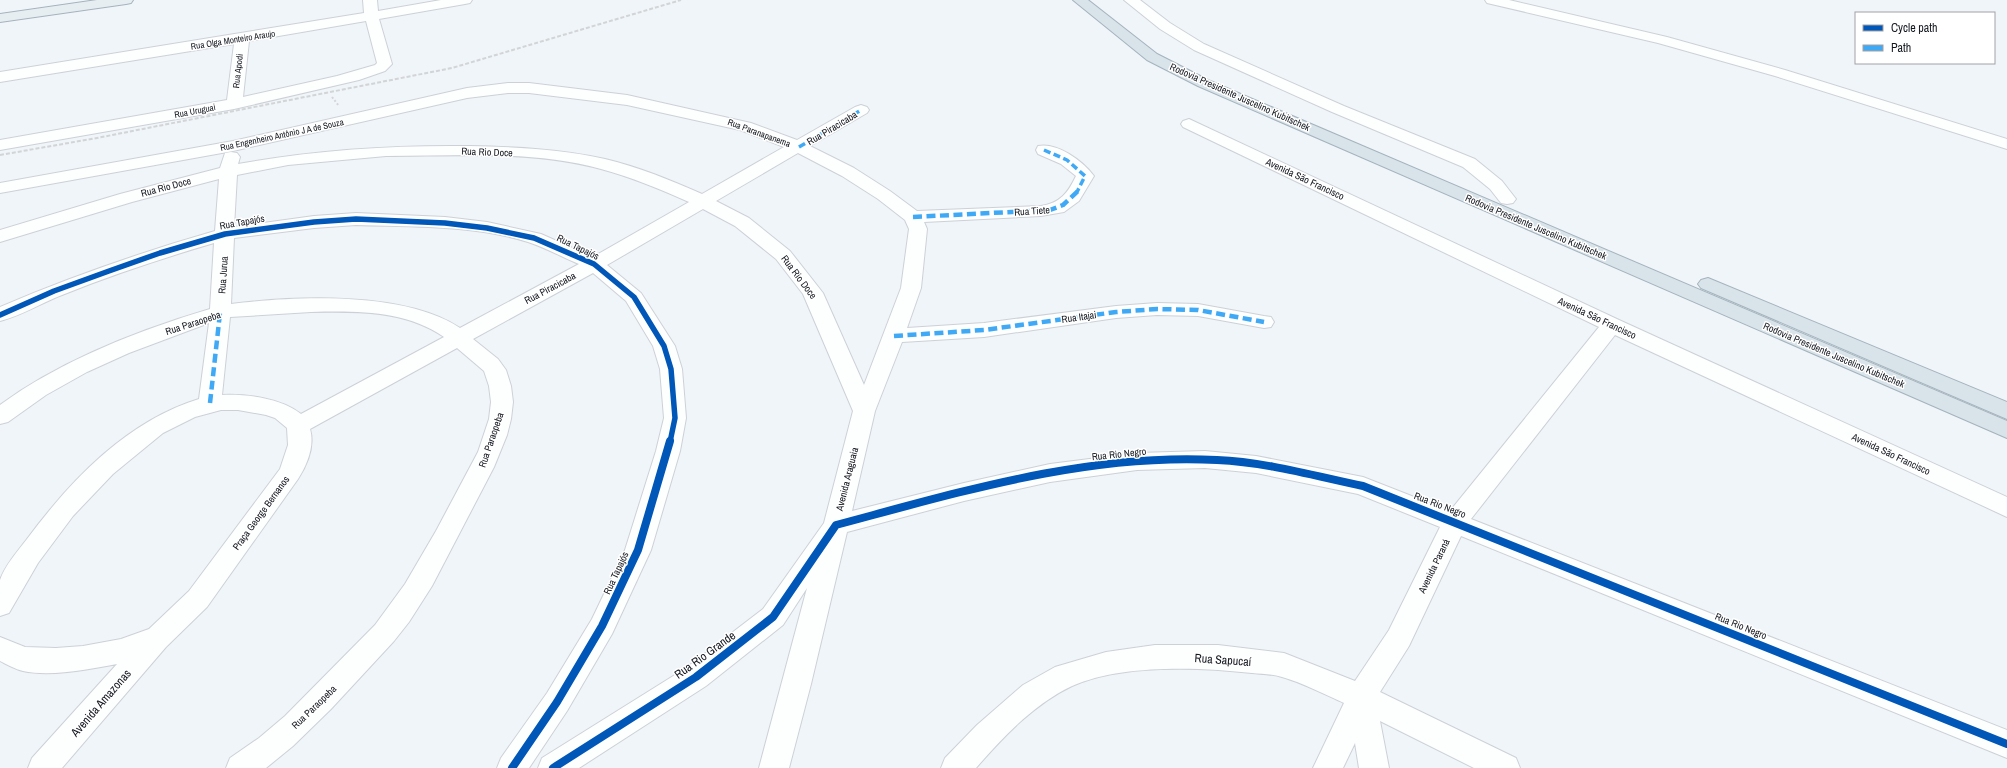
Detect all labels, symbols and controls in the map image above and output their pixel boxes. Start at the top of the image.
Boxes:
legend [1855,12,1995,64]
text: Cycle path [1891,20,1938,36]
street label: Rua Olga Monteiro Araujo [190,27,276,53]
text: Path [1891,40,1911,56]
street label: Rua Apodi [230,53,246,89]
street label: Rodovia Presidente Juscelino Kubitschek [1168,60,1313,134]
street label: Rua Uruguai [173,101,217,121]
street label: Rua Piracicaba [804,108,860,148]
street label: Rua Engenheiro Antônio J A de Souza [219,116,345,154]
street label: Rua Paranapanema [726,116,792,150]
street label: Rua Rio Doce [461,145,513,159]
street label: Avenida São Francisco [1263,155,1347,203]
street label: Rua Rio Doce [139,174,193,200]
street label: Rodovia Presidente Juscelino Kubitschek [1463,191,1609,263]
street label: Rua Tiete [1014,203,1051,219]
street label: Rua Tapajós [218,212,266,232]
street label: Rua Tapajós [555,231,601,263]
street label: Rua Rio Doce [778,253,820,302]
street label: Rua Jurua [215,255,231,294]
street label: Rua Piracicaba [522,269,578,307]
street label: Avenida São Francisco [1555,294,1639,342]
street label: Rua Paraopeba [164,308,223,338]
street label: Rua Itajai [1061,308,1097,326]
street label: Rodovia Presidente Juscelino Kubitschek [1761,319,1907,391]
street label: Rua Paraopeba [476,410,507,469]
street label: Avenida São Francisco [1849,430,1933,478]
street label: Avenida Araguaia [833,445,861,513]
street label: Rua Rio Negro [1091,445,1147,463]
street label: Praça George Bernanos [230,473,292,553]
street label: Rua Rio Negro [1412,489,1468,521]
street label: Avenida Paraná [1415,536,1453,596]
street label: Rua Tapajós [600,550,632,596]
street label: Rua Rio Negro [1713,610,1769,642]
street label: Rua Rio Grande [671,627,739,683]
street label: Rua Sapucaí [1194,650,1252,670]
street label: Avenida Amazonas [67,666,135,741]
street label: Rua Paraopeba [289,682,339,732]

